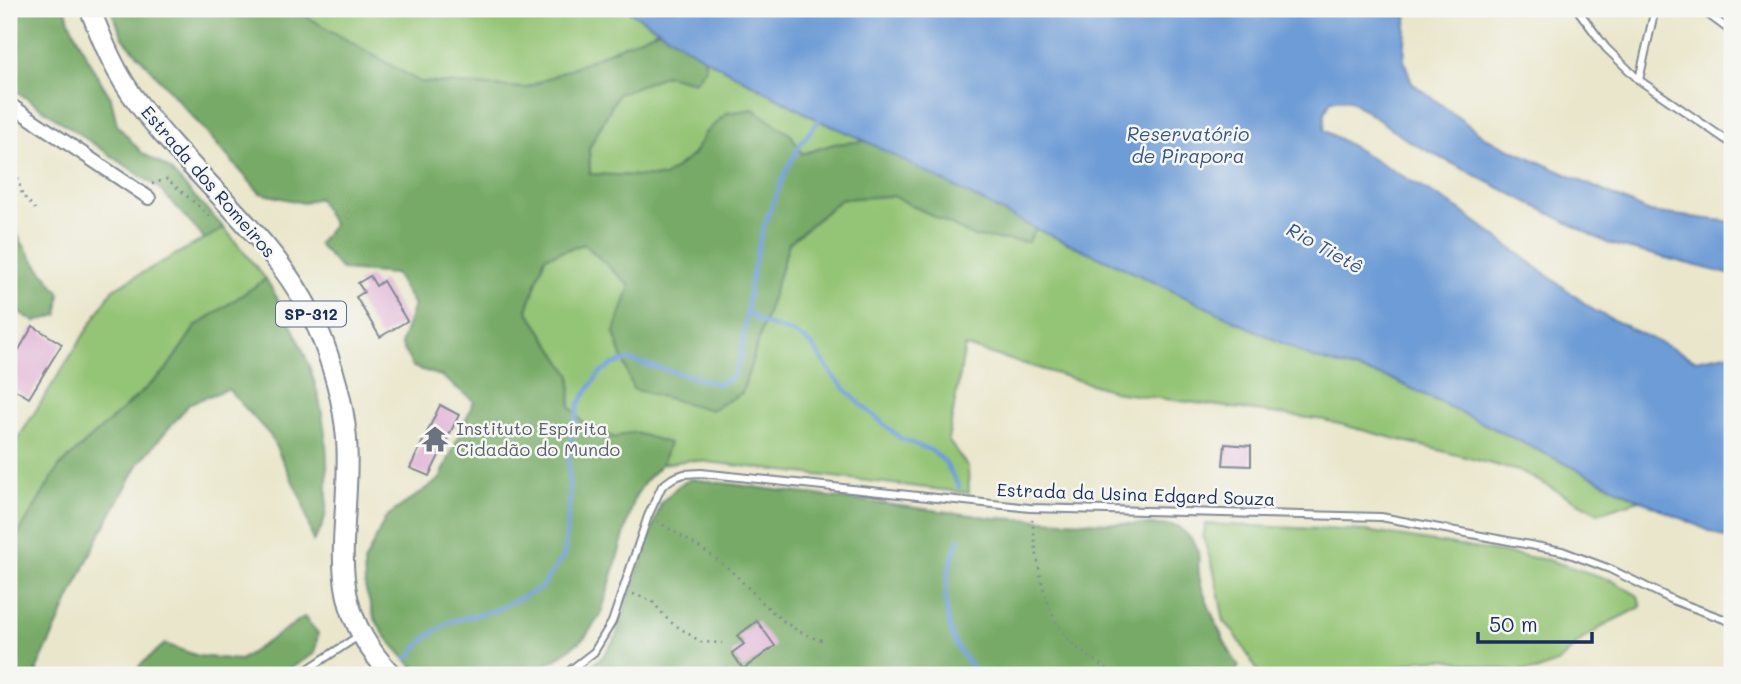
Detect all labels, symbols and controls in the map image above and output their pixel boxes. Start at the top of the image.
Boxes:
street label: Estrada dos Romeiros [136,100,281,262]
water label: Reservatório de Pirapora [1127,121,1249,168]
water label: Rio Tietê [1283,216,1368,279]
road number: SP-312 [276,302,346,326]
place label: Instituto Espírita Cidadão do Mundo [456,416,620,461]
temple icon: Instituto Espírita Cidadão do Mundo [420,424,450,454]
street label: Estrada da Usina Edgard Souza [996,477,1276,511]
scale bar [1478,600,1592,644]
text: 50 m [1489,610,1538,637]

